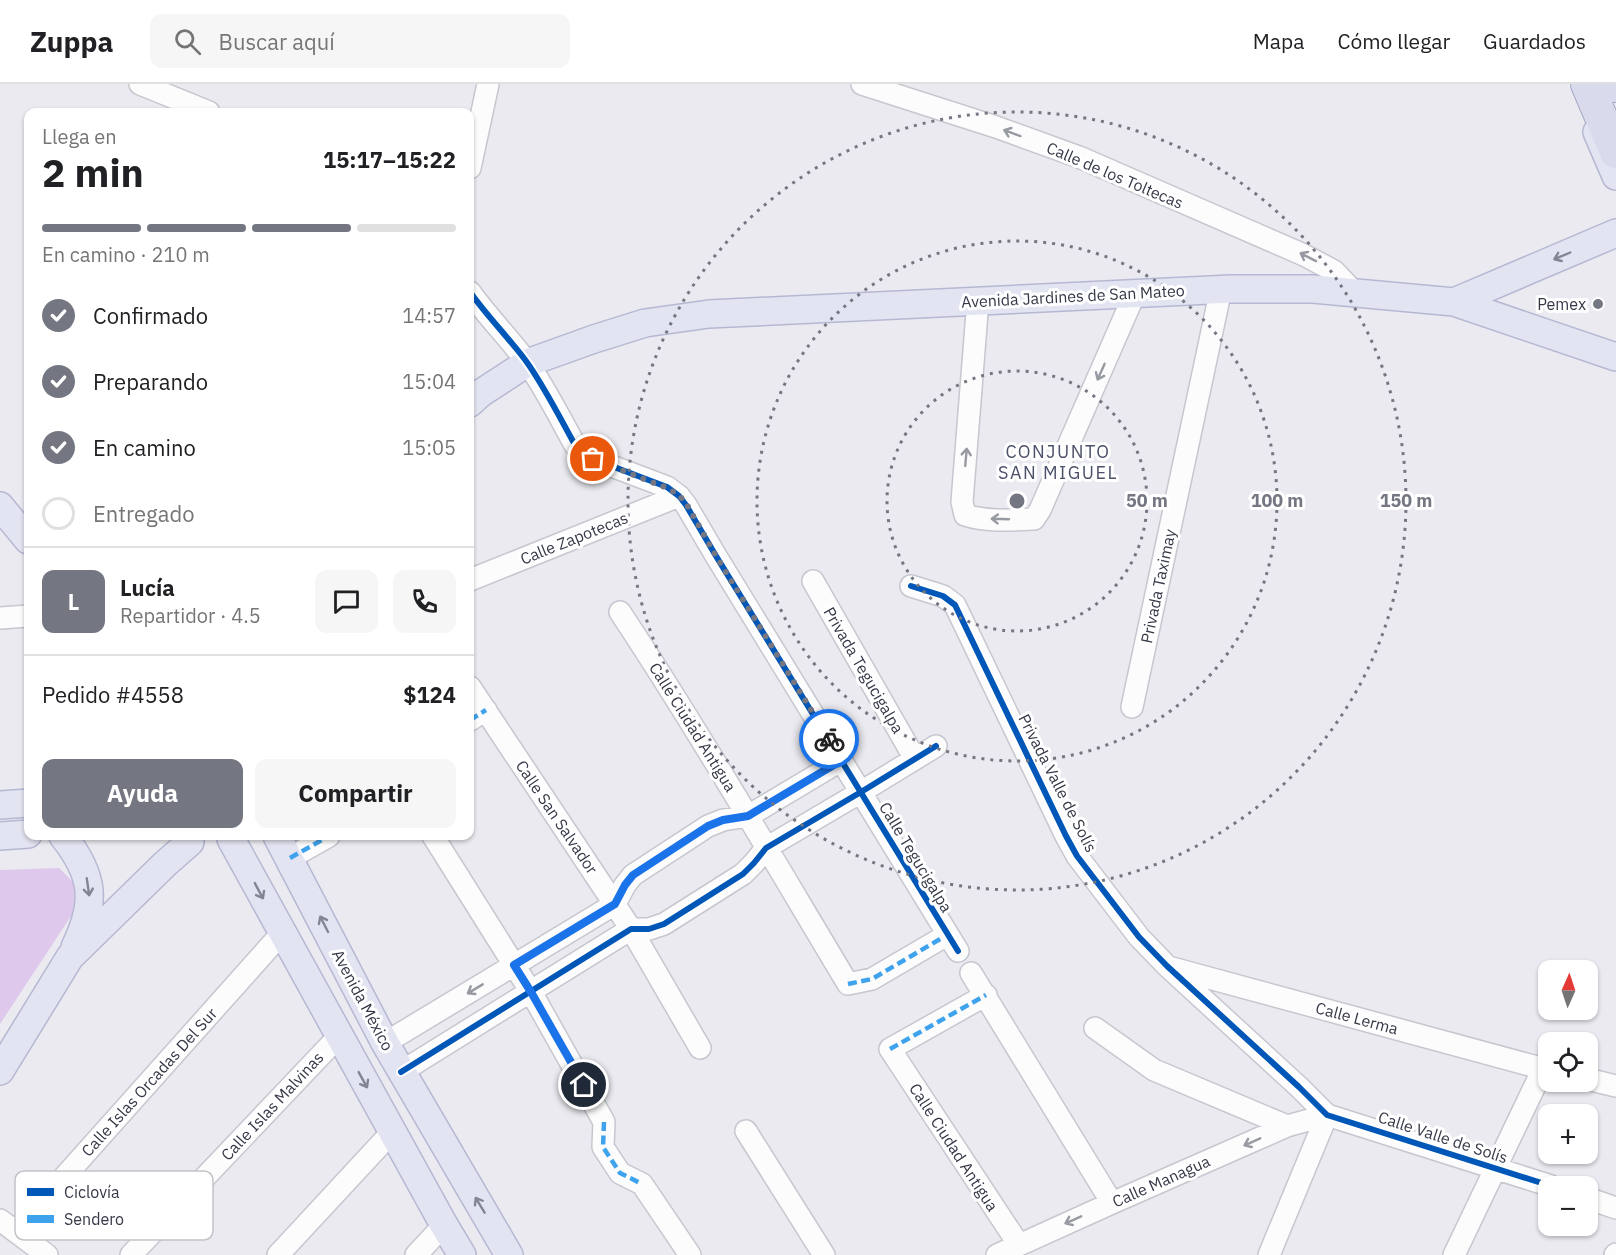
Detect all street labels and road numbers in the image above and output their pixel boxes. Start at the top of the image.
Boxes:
street label: Calle de los Toltecas [1044,137,1186,213]
street label: Avenida Jardines de San Mateo [961,280,1185,312]
street label: Calle Zapotecas [517,507,631,569]
street label: Privada Taximay [1136,527,1180,645]
street label: Privada Tegucigalpa [820,603,909,737]
street label: Calle Ciudad Antigua [645,659,741,796]
street label: Privada Valle de Solís [1014,711,1102,855]
street label: Calle San Salvador [512,756,602,878]
street label: Calle Tegucigalpa [875,798,957,916]
street label: Avenida México [328,946,398,1054]
street label: Calle Lerma [1314,997,1401,1039]
street label: Calle Islas Orcadas Del Sur [77,1003,221,1161]
street label: Calle Islas Malvinas [216,1047,328,1165]
street label: Calle Ciudad Antigua [905,1079,1003,1215]
street label: Calle Valle de Solís [1376,1107,1510,1167]
street label: Calle Managua [1109,1150,1213,1211]

